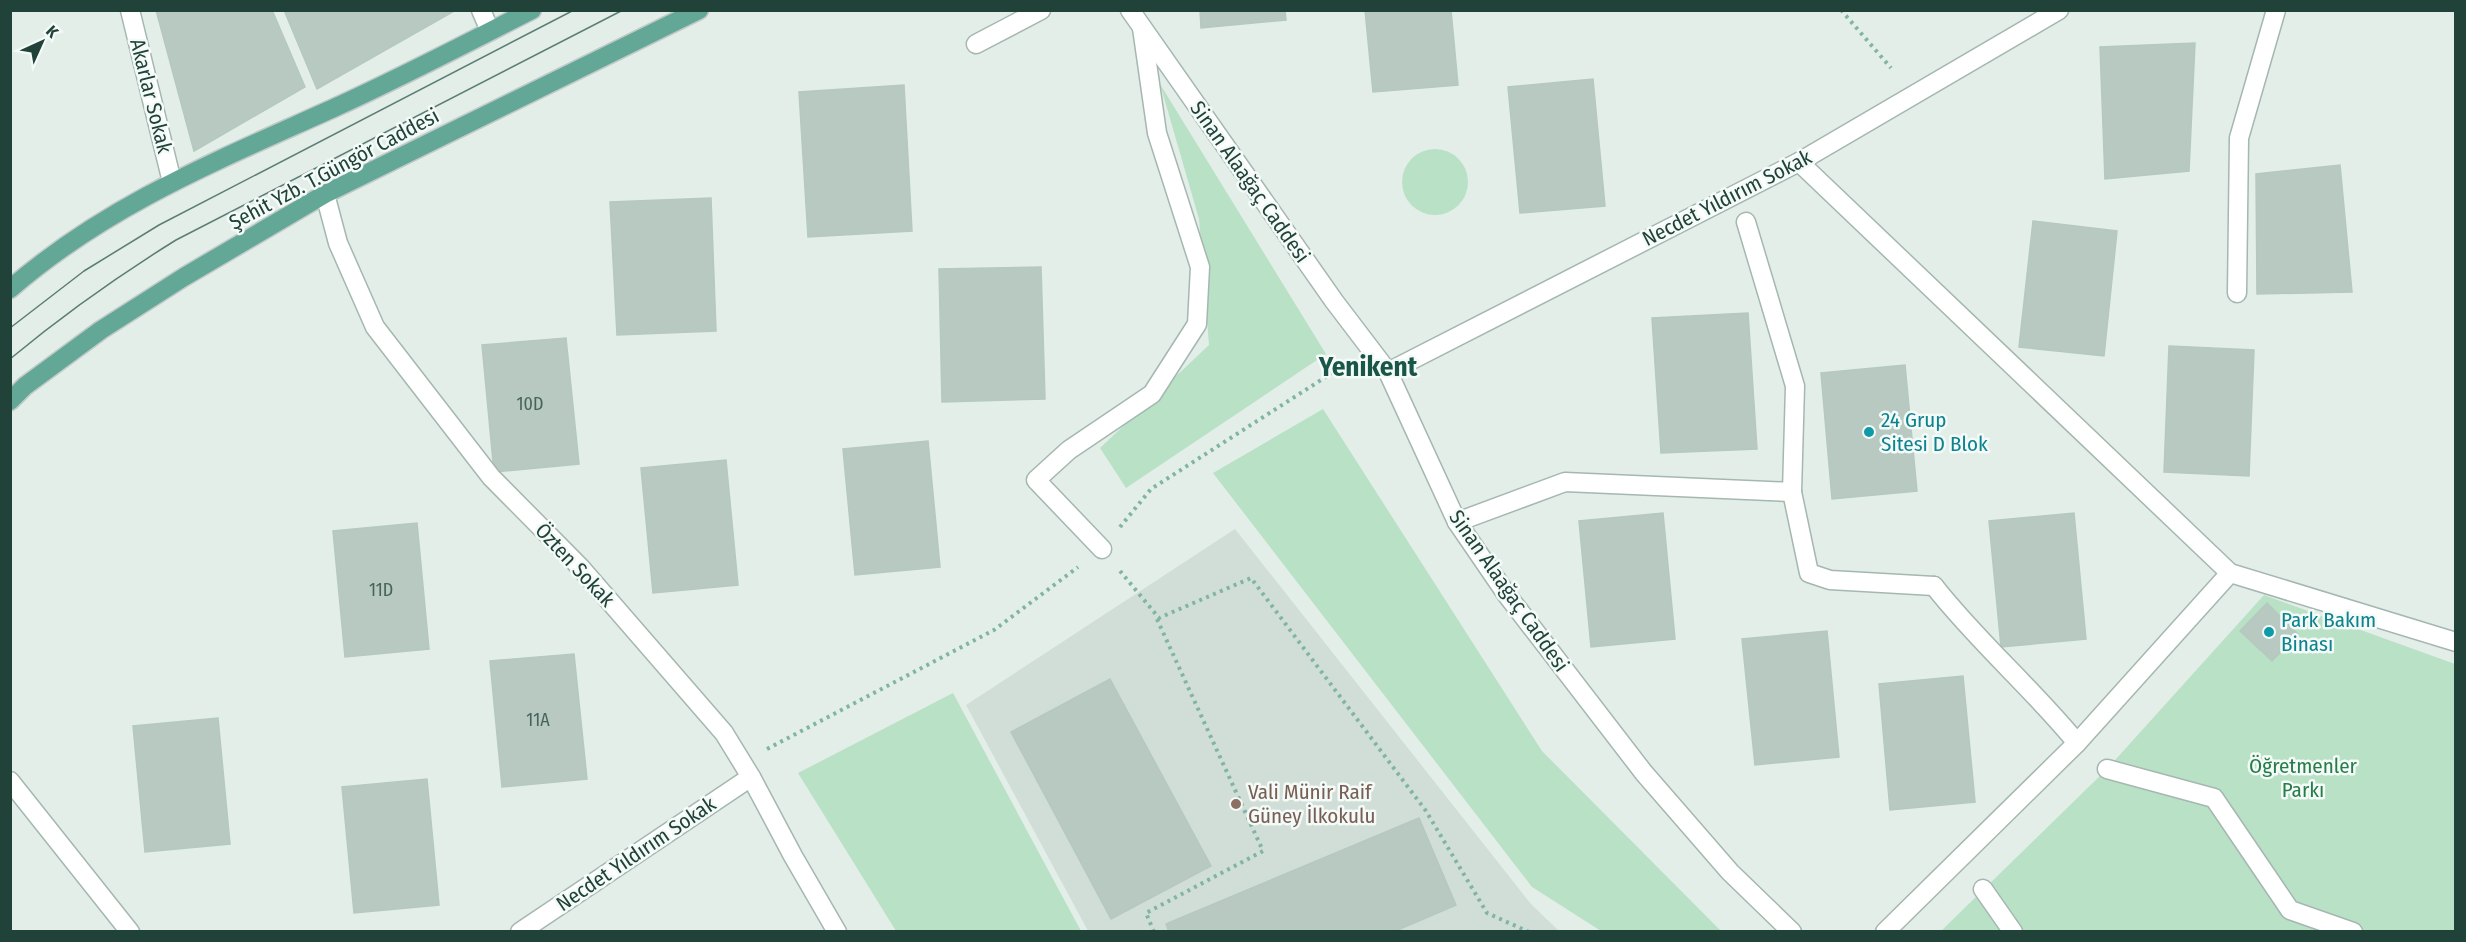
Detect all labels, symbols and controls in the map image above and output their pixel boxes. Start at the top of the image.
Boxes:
north arrow [12,12,72,72]
text: K [42,22,63,42]
street label: Akarlar Sokak [124,36,178,156]
street label: Sinan Alaağaç Caddesi [1184,96,1316,268]
street label: Şehit Yzb. T.Güngör Caddesi [224,103,444,235]
street label: Necdet Yıldırım Sokak [1638,144,1816,252]
district label: Yenikent [1318,351,1418,383]
house number: 10D [517,393,543,415]
place label: 24 Grup Sitesi D Blok [1881,407,1988,457]
marker: 24 Grup Sitesi D Blok [1862,425,1876,439]
street label: Sinan Alaağaç Caddesi [1443,505,1575,677]
street label: Özten Sokak [530,518,621,612]
house number: 11D [369,579,393,601]
place label: Park Bakım Binası [2281,607,2376,657]
marker: Park Bakım Binası [2262,625,2276,639]
house number: 11A [526,709,550,731]
park label: Öğretmenler Parkı [2249,753,2358,803]
place label: Vali Münir Raif Güney İlkokulu [1248,779,1376,829]
street label: Necdet Yıldırım Sokak [551,791,721,917]
marker: Vali Münir Raif Güney İlkokulu [1229,797,1243,811]

